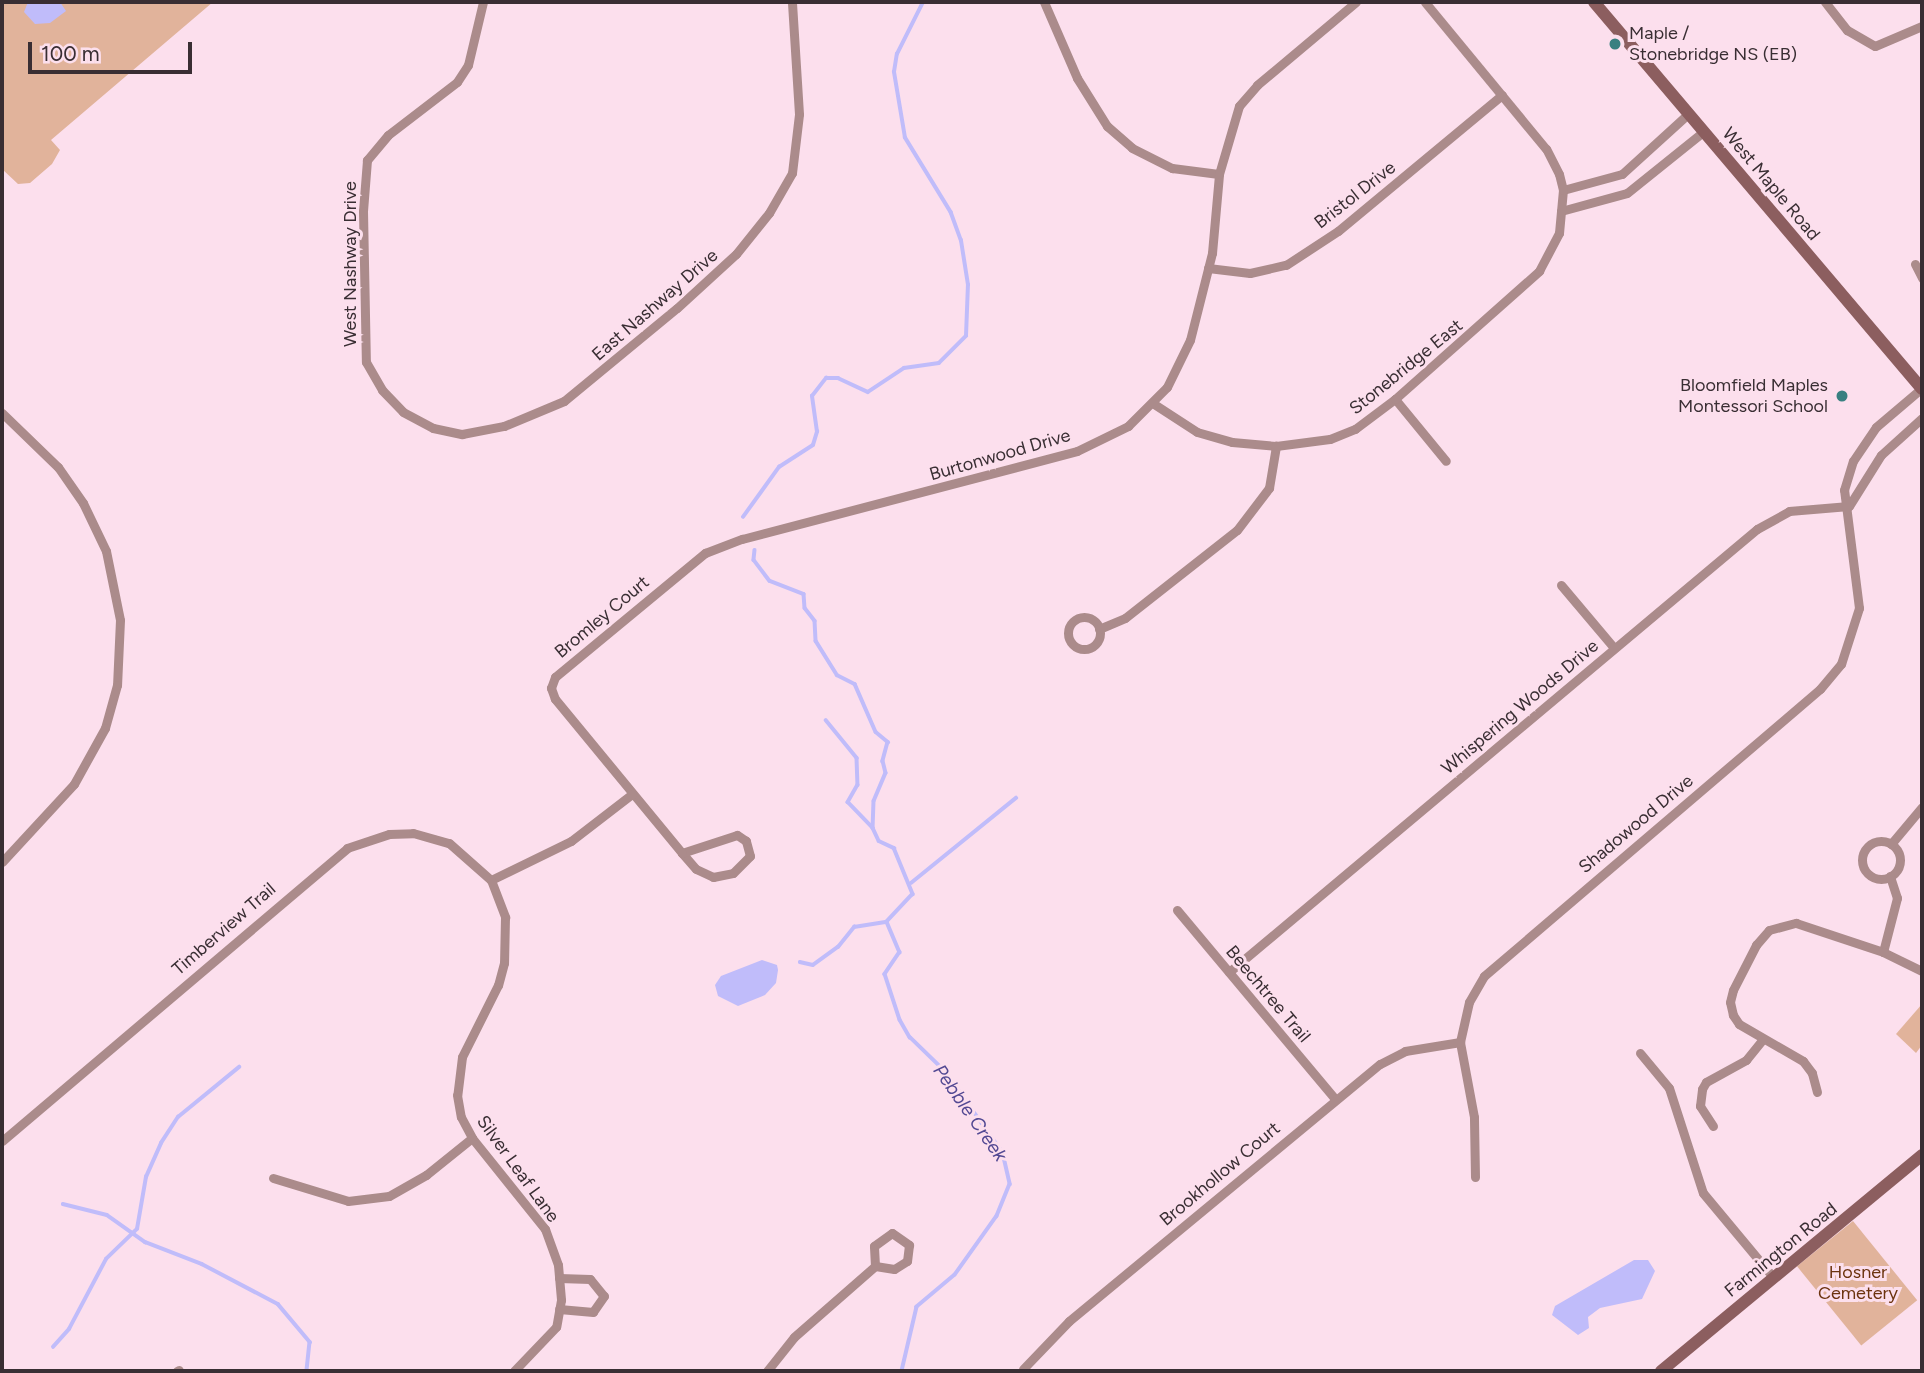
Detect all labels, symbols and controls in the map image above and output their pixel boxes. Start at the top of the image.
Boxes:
place label: Maple / Stonebridge NS (EB) [1629,23,1797,66]
scale bar [32,28,196,72]
marker: Maple / Stonebridge NS (EB) [1607,36,1623,52]
text: 100 m [41,41,100,66]
street label: West Maple Road [1717,123,1825,245]
street label: Bristol Drive [1310,157,1400,233]
street label: West Nashway Drive [339,181,361,347]
street label: East Nashway Drive [588,245,722,365]
street label: Stonebridge East [1345,315,1467,419]
place label: Bloomfield Maples Montessori School [1678,375,1828,418]
marker: Bloomfield Maples Montessori School [1834,388,1850,404]
street label: Burtonwood Drive [927,425,1073,485]
street label: Bromley Court [550,571,654,663]
street label: Whispering Woods Drive [1437,635,1603,779]
street label: Shadowood Drive [1575,770,1697,878]
street label: Timberview Trail [168,878,280,980]
street label: Beechtree Trail [1221,941,1315,1047]
water label: Pebble Creek [928,1060,1012,1166]
street label: Silver Leaf Lane [472,1111,564,1227]
street label: Brookhollow Court [1156,1117,1284,1231]
street label: Farmington Road [1721,1198,1841,1302]
park label: Hosner Cemetery [1818,1262,1898,1304]

